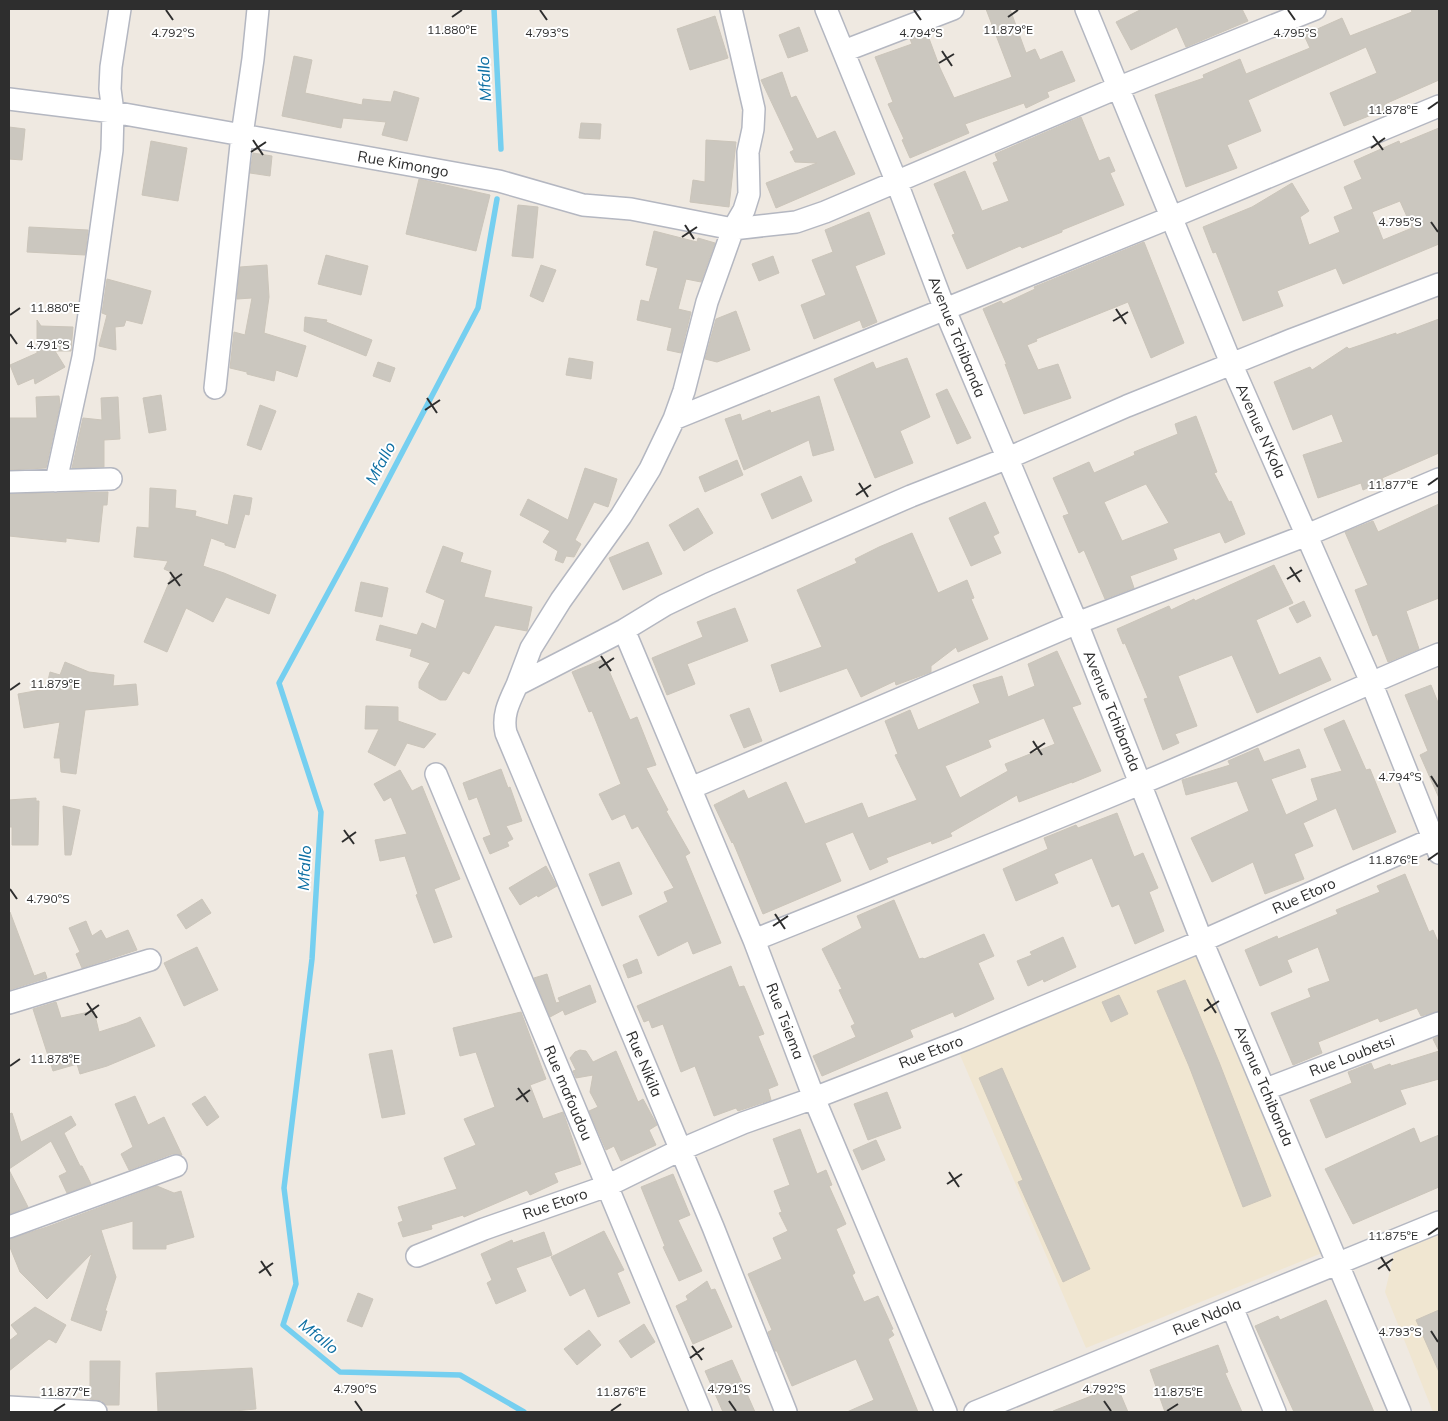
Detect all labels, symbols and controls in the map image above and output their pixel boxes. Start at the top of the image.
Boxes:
text: 11.880°E [427,22,477,37]
text: 11.879°E [983,22,1033,37]
text: 4.792°S [151,25,195,40]
text: 4.793°S [525,25,569,40]
text: 4.794°S [899,25,943,40]
text: 4.795°S [1273,25,1317,40]
water label: Mfallo [473,56,495,102]
text: 11.878°E [1368,102,1418,117]
street label: Rue Kimongo [356,146,450,181]
text: 4.795°S [1378,214,1422,229]
street label: Avenue Tchibanda [925,274,990,400]
text: 11.880°E [30,300,80,315]
text: 4.791°S [26,337,70,352]
street label: Avenue N'Kola [1232,381,1291,481]
water label: Mfallo [361,438,399,488]
text: 11.877°E [1368,477,1418,492]
street label: Avenue Tchibanda [1080,648,1145,774]
text: 11.879°E [30,676,80,691]
text: 4.794°S [1378,769,1422,784]
water label: Mfallo [293,845,315,891]
text: 11.876°E [1368,852,1418,867]
street label: Rue Etoro [1269,873,1338,918]
text: 4.790°S [26,891,70,906]
street label: Rue Tsiema [762,980,809,1062]
street label: Avenue Tchibanda [1231,1023,1298,1149]
street label: Rue Nikila [622,1028,667,1100]
street label: Rue Etoro [896,1031,966,1072]
street label: Rue Loubetsi [1306,1031,1397,1081]
street label: Rue mafoudou [540,1042,597,1143]
text: 11.878°E [30,1051,80,1066]
street label: Rue Etoro [520,1184,590,1224]
text: 11.875°E [1368,1228,1418,1243]
street label: Rue Ndola [1170,1294,1244,1339]
water label: Mfallo [295,1314,343,1358]
text: 4.793°S [1378,1324,1422,1339]
text: 4.790°S [333,1381,377,1396]
text: 4.791°S [707,1381,751,1396]
text: 4.792°S [1082,1381,1126,1396]
text: 11.877°E [40,1384,90,1399]
text: 11.876°E [596,1384,646,1399]
text: 11.875°E [1153,1384,1203,1399]

